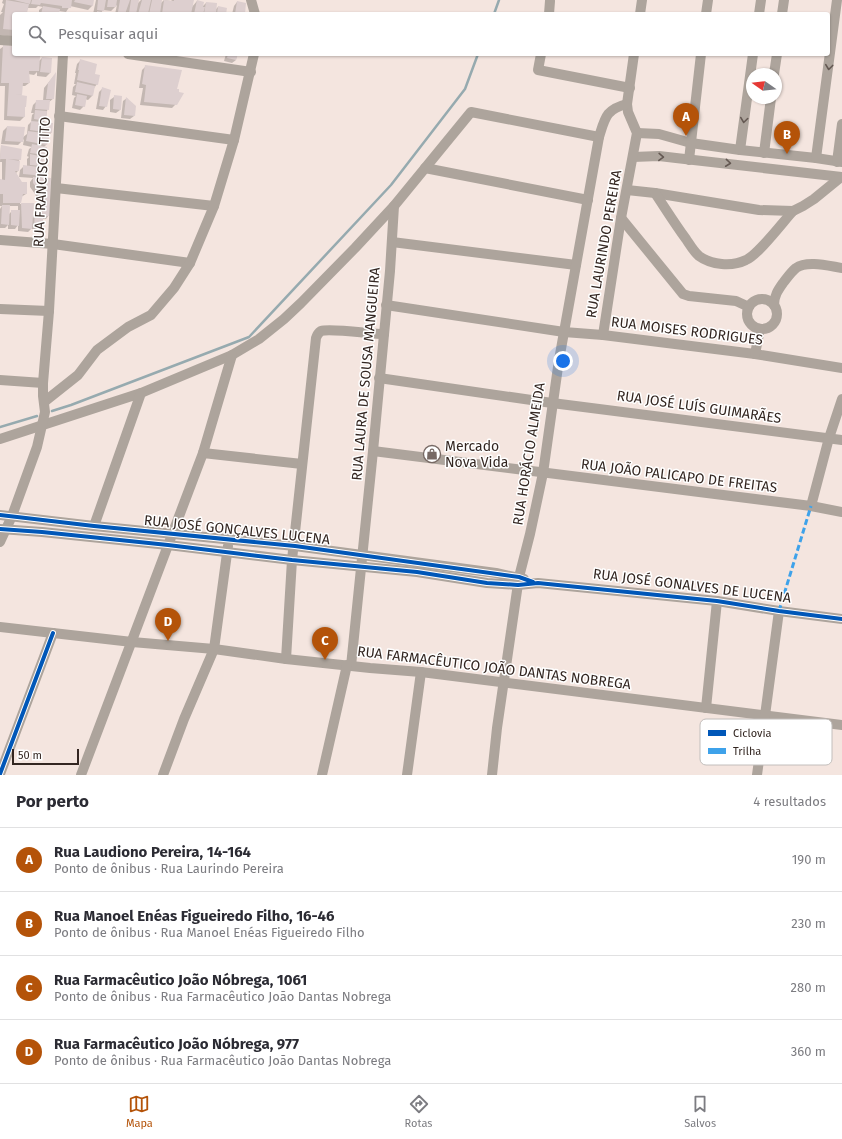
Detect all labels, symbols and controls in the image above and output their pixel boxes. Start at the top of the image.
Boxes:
search box [12,12,830,56]
icon: search [26,23,48,45]
text: Pesquisar aqui [58,25,158,43]
one-way arrow [825,63,834,70]
north arrow [746,68,782,104]
pin: A [673,103,699,136]
street label: RUA FRANCISCO TITO [30,116,54,248]
one-way arrow [740,117,749,123]
pin: B [774,121,800,154]
one-way arrow [658,152,664,161]
one-way arrow [725,158,731,167]
street label: RUA LAURINDO PEREIRA [583,169,625,319]
street label: RUA LAURA DE SOUSA MANGUEIRA [348,267,384,481]
street label: RUA MOISES RODRIGUES [610,313,764,349]
your location [553,351,573,371]
street label: RUA HORÁCIO ALMEIDA [508,381,549,527]
street label: RUA JOSÉ LUÍS GUIMARÃES [616,386,783,427]
place label: Mercado Nova Vida [445,438,508,471]
shop icon: Mercado Nova Vida [422,444,442,464]
street label: RUA JOÃO PALICAPO DE FREITAS [580,456,778,497]
street label: RUA JOSÉ GONÇALVES LUCENA [143,511,331,548]
street label: RUA JOSÉ GONALVES DE LUCENA [592,564,792,607]
pin: D [155,608,181,641]
pin: C [312,627,338,660]
street label: RUA FARMACÊUTICO JOÃO DANTAS NOBREGA [356,642,632,693]
legend [700,719,832,765]
text: Ciclovia [733,727,772,740]
text: Trilha [733,745,761,758]
scale bar [12,747,79,766]
text: 50 m [18,749,42,762]
text: Por perto [16,791,89,812]
text: 4 resultados [753,794,826,809]
text: Rua Laudiono Pereira, 14-164 [54,843,251,861]
text: A [25,852,33,867]
text: 190 m [792,852,826,867]
text: Ponto de ônibus · Rua Laurindo Pereira [54,861,284,876]
text: Rua Manoel Enéas Figueiredo Filho, 16-46 [54,907,334,925]
text: B [25,916,33,931]
text: 230 m [791,916,826,931]
text: Ponto de ônibus · Rua Manoel Enéas Figueiredo Filho [54,925,365,940]
text: Rua Farmacêutico João Nóbrega, 1061 [54,971,307,989]
text: C [25,980,33,995]
text: 280 m [791,980,826,995]
text: Ponto de ônibus · Rua Farmacêutico João Dantas Nobrega [54,989,391,1004]
text: Rua Farmacêutico João Nóbrega, 977 [54,1035,299,1053]
text: D [25,1044,33,1059]
text: 360 m [791,1044,826,1059]
text: Ponto de ônibus · Rua Farmacêutico João Dantas Nobrega [54,1053,391,1068]
tab: Mapa [126,1093,153,1130]
tab: Rotas [405,1093,432,1130]
tab: Salvos [684,1093,716,1130]

